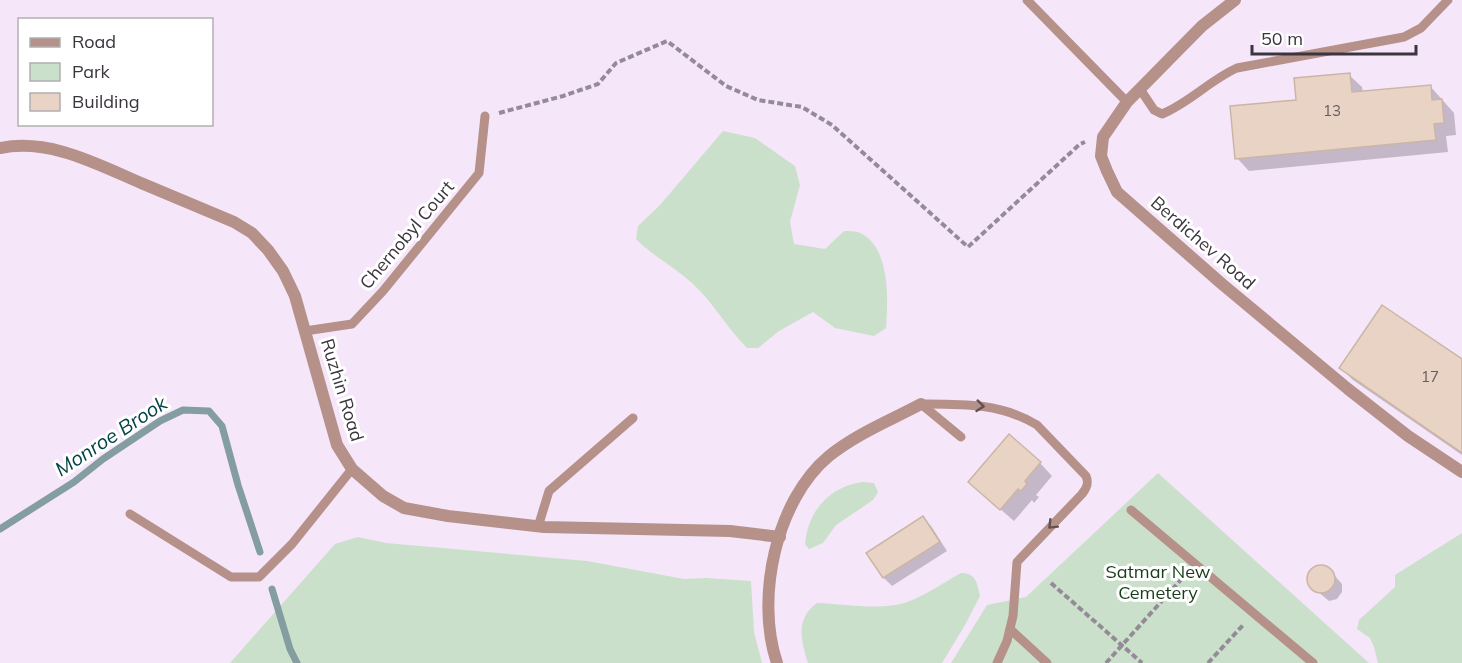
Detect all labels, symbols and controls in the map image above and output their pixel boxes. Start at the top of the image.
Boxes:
legend [18,18,213,126]
scale bar [1252,18,1416,56]
text: 50 m [1261,27,1303,50]
text: Road [72,30,116,53]
text: Park [72,60,111,83]
text: Building [72,90,140,113]
house number: 13 [1323,101,1341,120]
street label: Chernobyl Court [354,176,459,294]
street label: Berdichev Road [1146,191,1260,294]
street label: Ruzhin Road [316,336,369,444]
house number: 17 [1421,367,1439,386]
water label: Monroe Brook [50,390,172,481]
one-way arrow [975,399,984,412]
one-way arrow [1048,517,1059,528]
park label: Satmar New Cemetery [1106,560,1211,604]

